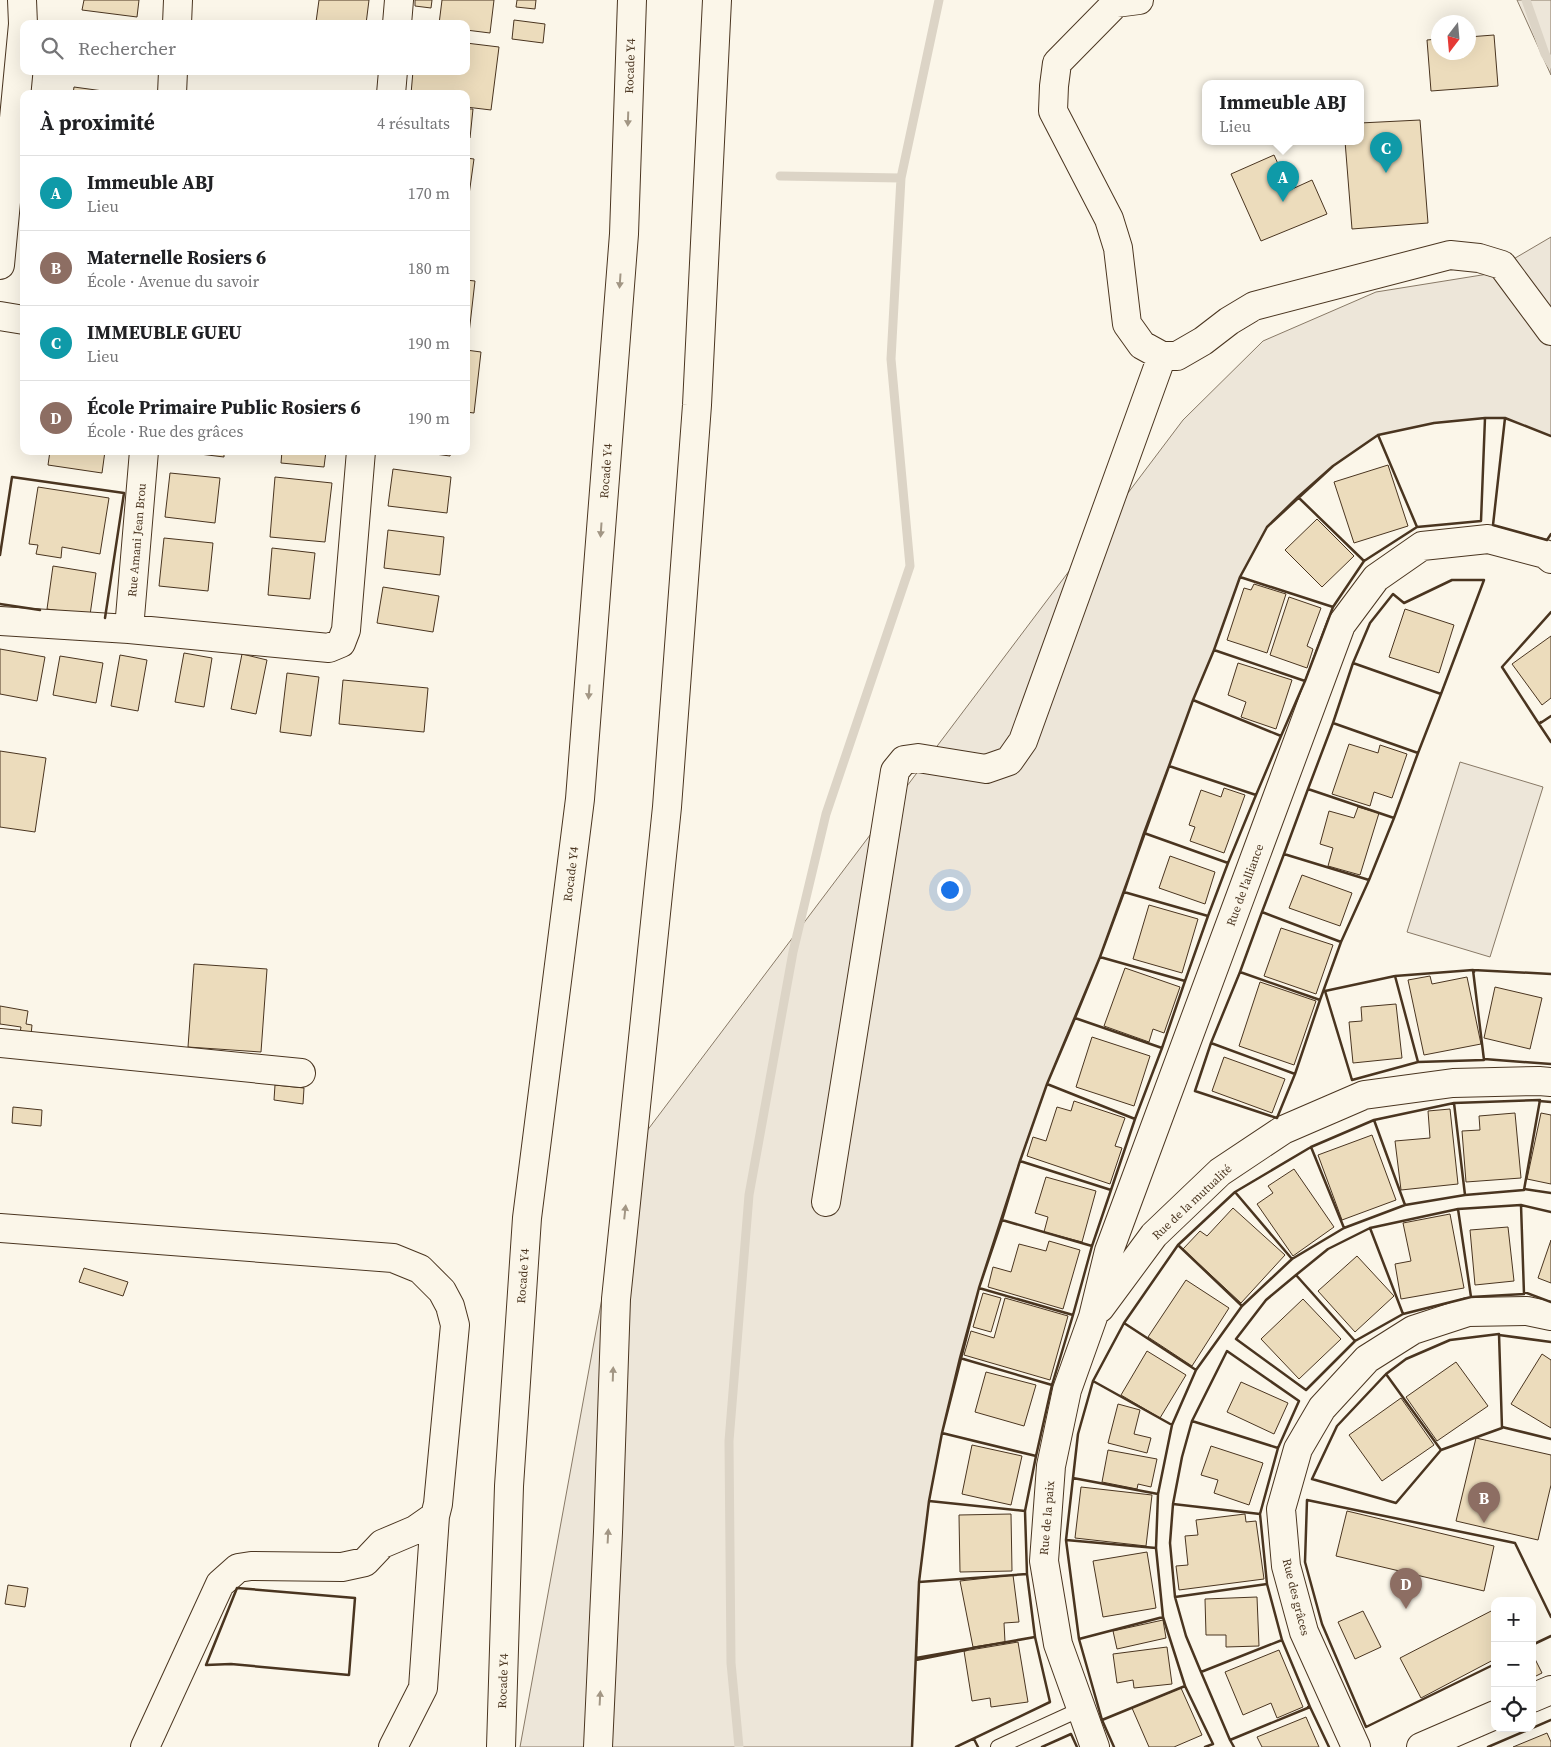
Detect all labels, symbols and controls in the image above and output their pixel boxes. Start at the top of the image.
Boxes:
north arrow [1431,15,1476,60]
search box [20,20,470,75]
icon: search [38,34,66,62]
text: Rechercher [78,35,176,61]
street label: Rocade Y4 [621,38,639,94]
popup [1202,80,1364,145]
text: Immeuble ABJ [1219,89,1347,115]
text: À proximité [40,108,155,137]
one-way arrow [623,111,631,127]
text: 4 résultats [377,112,450,134]
text: Lieu [1219,115,1251,137]
pin: C [1370,132,1402,173]
pin: A [1267,161,1299,202]
text: Immeuble ABJ [87,169,214,195]
text: A [51,182,61,204]
text: 170 m [408,182,450,204]
text: Lieu [87,195,119,217]
text: Maternelle Rosiers 6 [87,244,266,270]
text: B [51,257,61,279]
text: 180 m [408,257,450,279]
text: École · Avenue du savoir [87,270,259,292]
one-way arrow [616,273,624,289]
text: IMMEUBLE GUEU [87,319,242,345]
text: C [51,332,61,354]
text: 190 m [408,332,450,354]
text: Lieu [87,345,119,367]
text: École Primaire Public Rosiers 6 [87,394,361,420]
text: D [50,407,62,429]
text: 190 m [408,407,450,429]
text: École · Rue des grâces [87,420,243,442]
street label: Rocade Y4 [596,443,616,499]
street label: Rue Amani Jean Brou [124,482,150,598]
one-way arrow [597,523,605,539]
one-way arrow [584,685,592,701]
street label: Rue de l'alliance [1223,842,1267,928]
street label: Rocade Y4 [560,846,582,902]
your location [937,877,963,903]
street label: Rue de la mutualité [1149,1161,1235,1243]
one-way arrow [621,1203,629,1219]
street label: Rocade Y4 [513,1248,533,1304]
one-way arrow [610,1365,618,1381]
street label: Rue de la paix [1036,1479,1058,1556]
pin: B [1468,1482,1500,1523]
one-way arrow [604,1528,612,1544]
street label: Rue des grâces [1279,1557,1313,1637]
pin: D [1390,1568,1422,1609]
map controls [1491,1597,1536,1732]
button: + [1491,1597,1536,1642]
button: − [1491,1642,1536,1687]
street label: Rocade Y4 [494,1653,512,1709]
button: locate [1491,1687,1536,1732]
one-way arrow [597,1690,605,1706]

